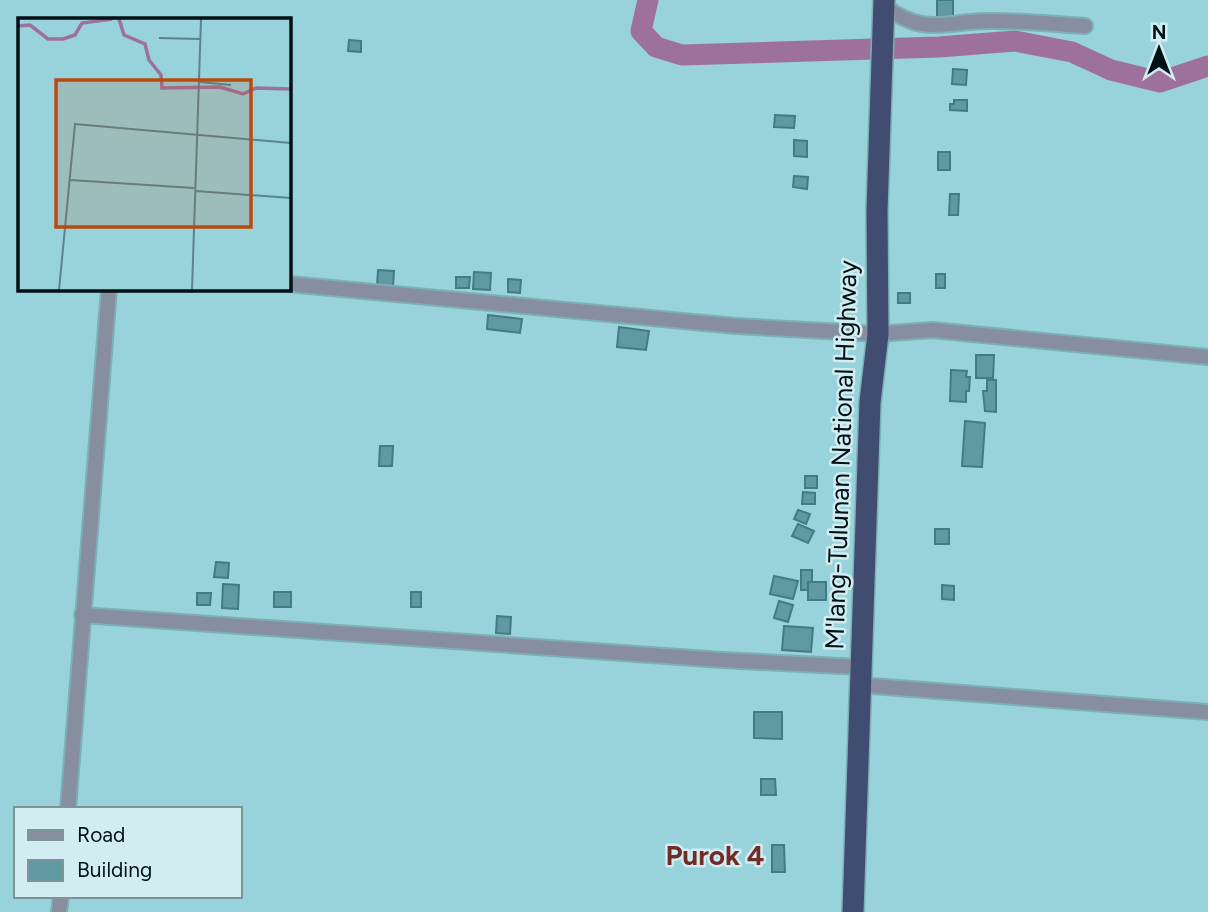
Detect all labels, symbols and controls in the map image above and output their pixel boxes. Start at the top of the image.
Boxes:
north arrow [1124,14,1194,84]
inset map [18,18,290,290]
text: N [1152,21,1166,44]
street label: M'lang-Tulunan National Highway [818,259,864,650]
legend [14,807,242,898]
text: Road [77,822,125,847]
district label: Purok 4 [665,838,765,872]
text: Building [77,857,152,882]

